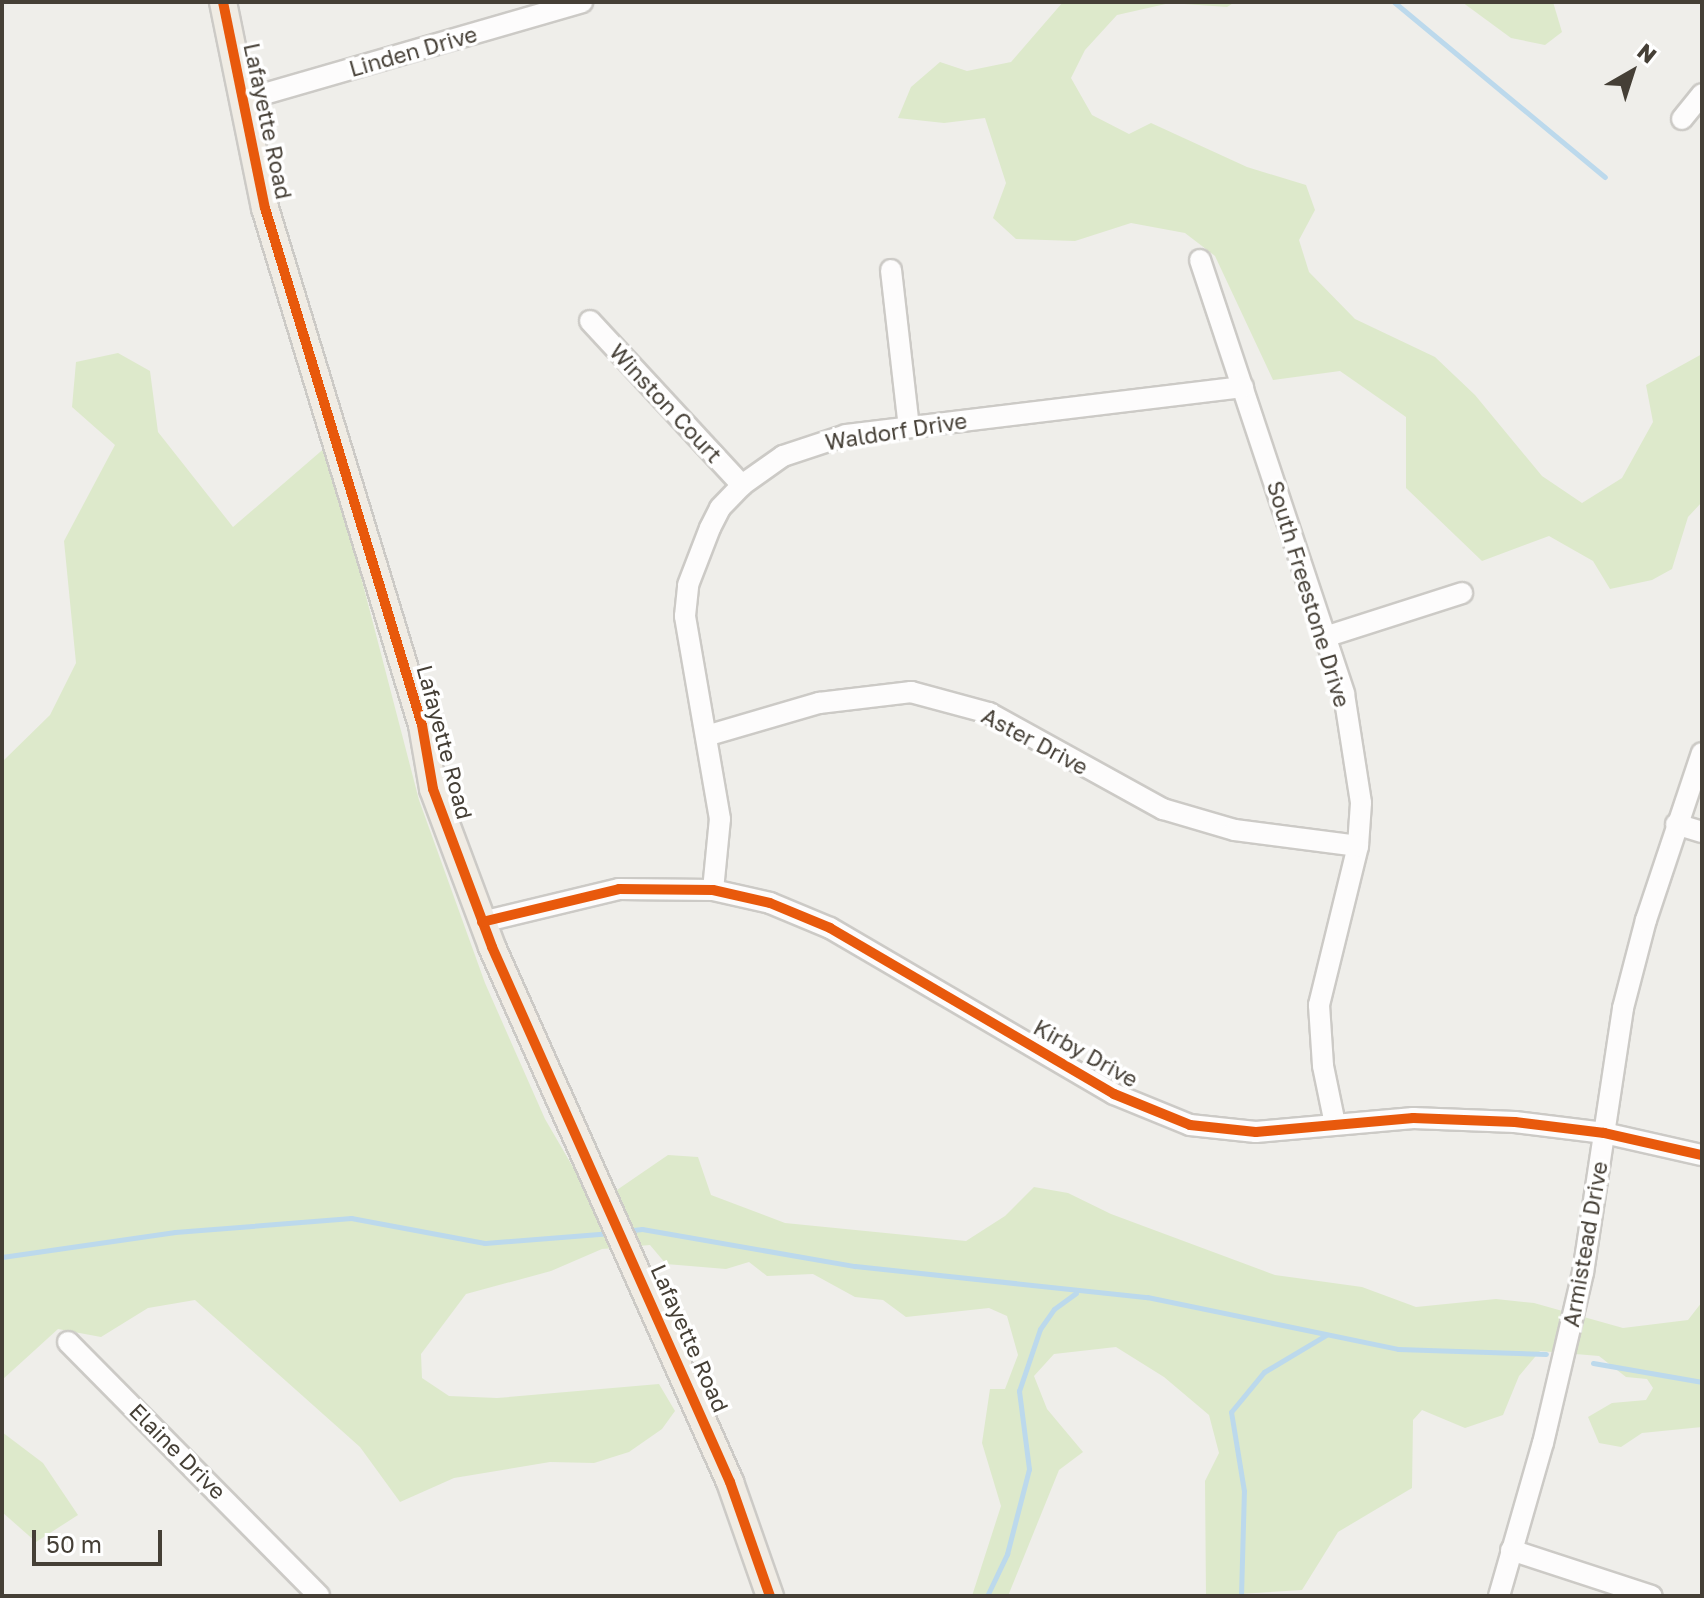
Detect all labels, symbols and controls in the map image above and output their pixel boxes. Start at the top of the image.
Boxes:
street label: Linden Drive [346,20,480,82]
north arrow [1592,32,1672,112]
text: N [1632,37,1662,69]
street label: Lafayette Road [239,41,297,201]
street label: Winston Court [604,338,728,468]
street label: Waldorf Drive [823,407,969,455]
street label: South Freestone Drive [1262,478,1356,710]
street label: Lafayette Road [412,662,478,822]
street label: Aster Drive [977,702,1093,780]
street label: Kirby Drive [1029,1014,1143,1092]
street label: Armistead Drive [1557,1159,1613,1329]
street label: Lafayette Road [646,1260,734,1416]
street label: Elaine Drive [124,1397,232,1505]
scale bar [36,1514,166,1564]
text: 50 m [46,1529,102,1558]

